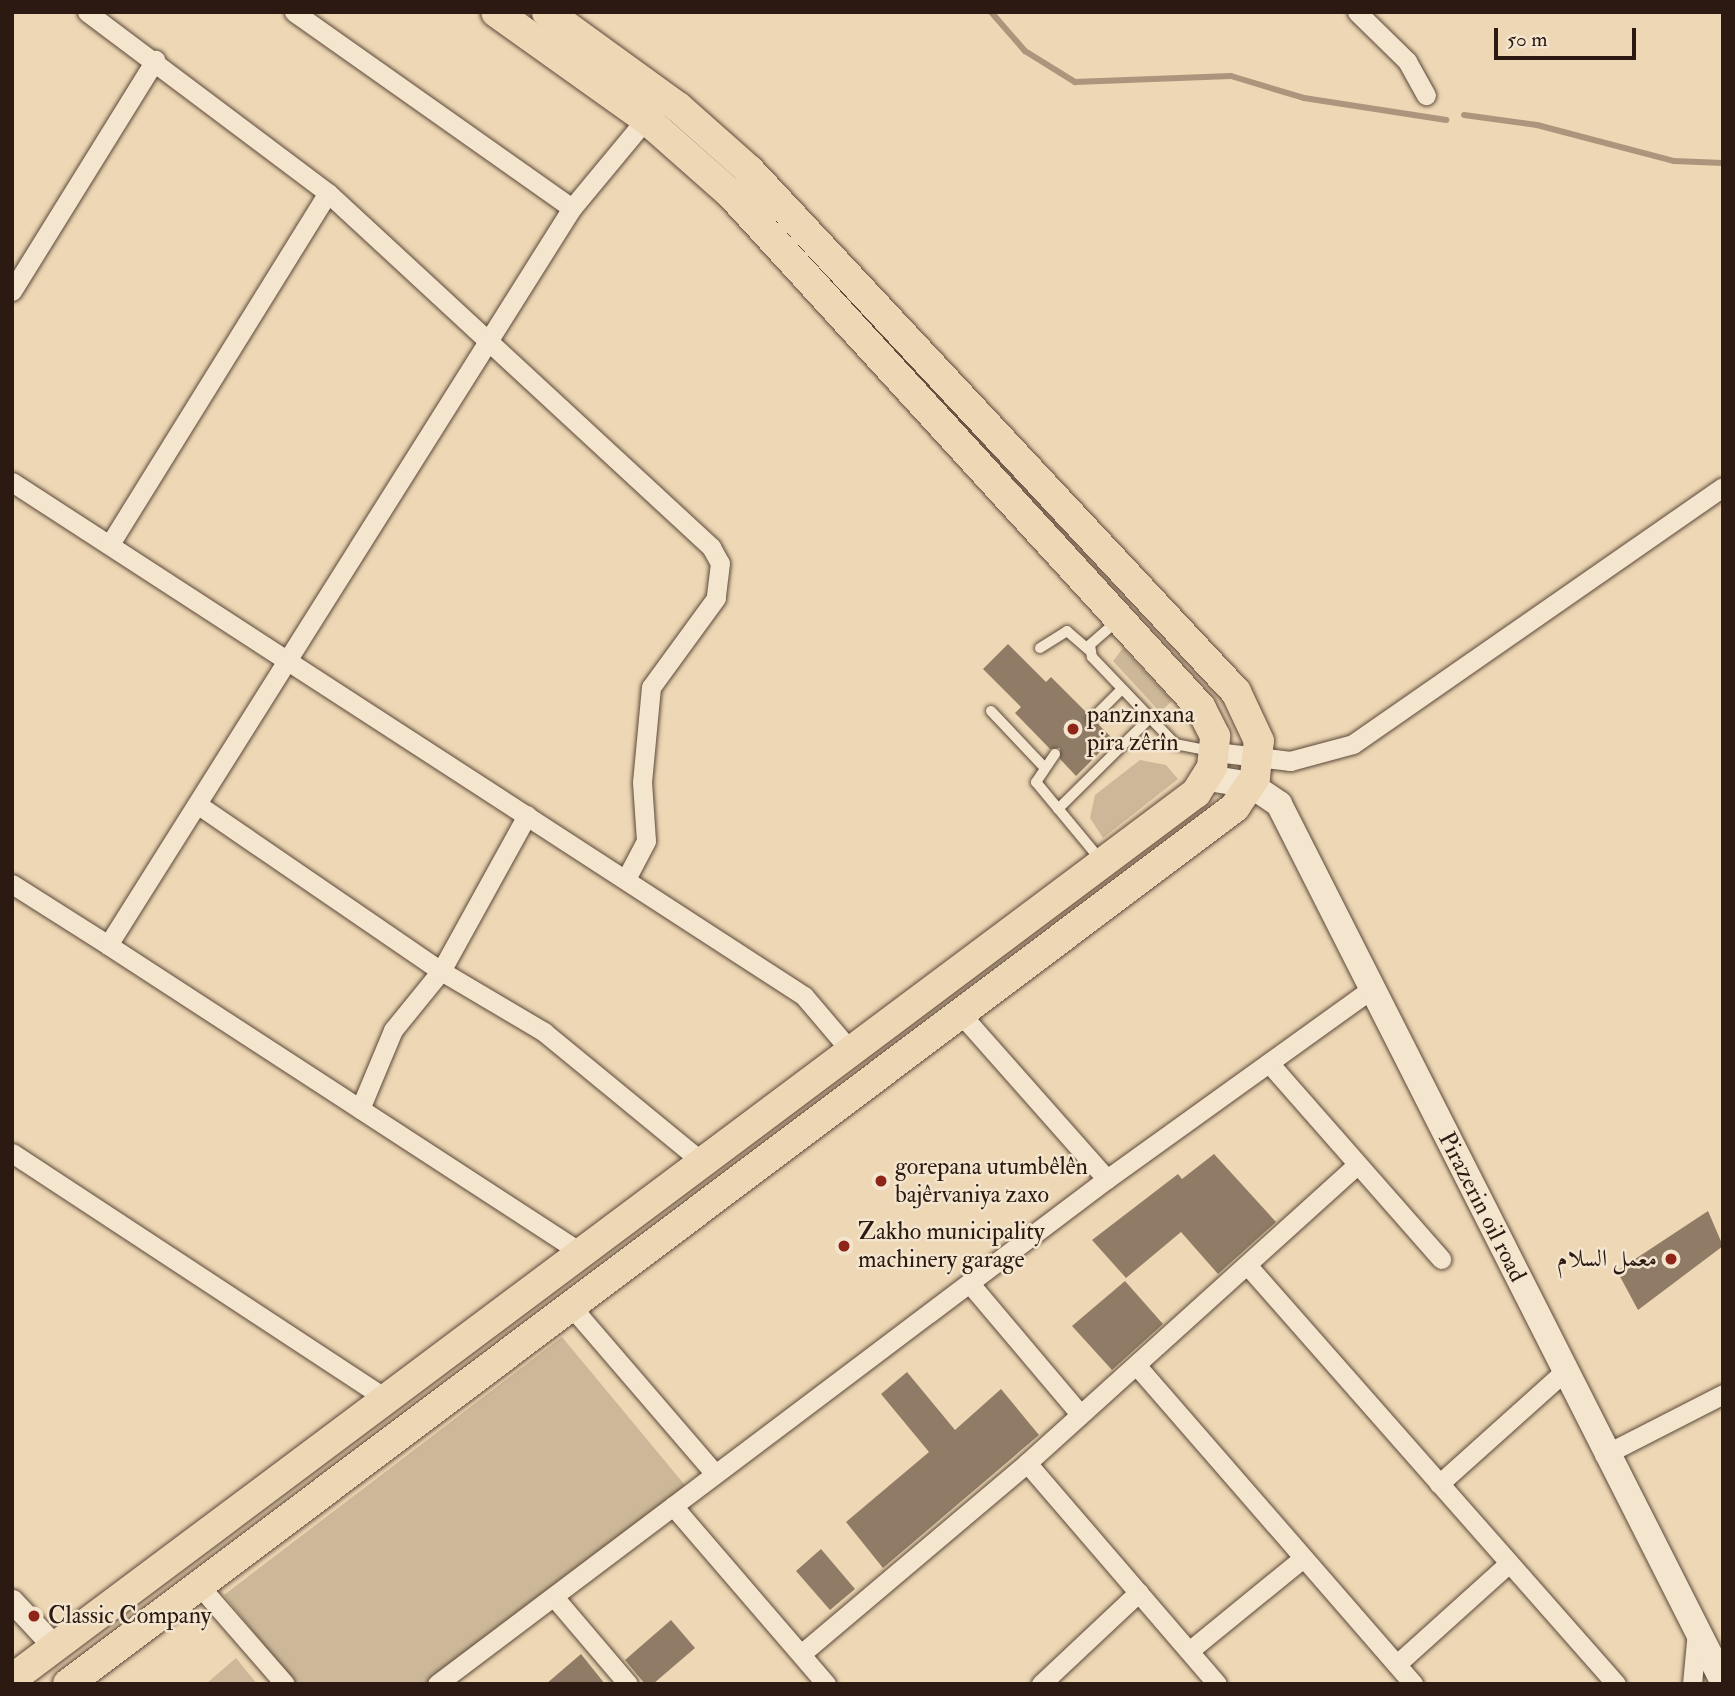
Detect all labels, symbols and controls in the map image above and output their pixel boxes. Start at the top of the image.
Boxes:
scale bar [1497,14,1639,58]
text: 50 m [1507,26,1548,53]
place label: panzinxana pira zêrîn [1087,701,1195,757]
marker: panzinxana pira zêrîn [1065,721,1081,737]
street label: Pirazerin oil road [1432,1127,1532,1287]
place label: gorepana utumbêlên bajêrvaniya zaxo [895,1153,1088,1209]
marker: gorepana utumbêlên bajêrvaniya zaxo [873,1173,889,1189]
place label: Zakho municipality machinery garage [858,1218,1045,1274]
marker: Zakho municipality machinery garage [836,1238,852,1254]
place label: معمل السلام [1557,1245,1657,1273]
marker: معمل السلام [1663,1251,1679,1267]
place label: Classic Company [48,1602,211,1630]
marker: Classic Company [26,1608,42,1624]

